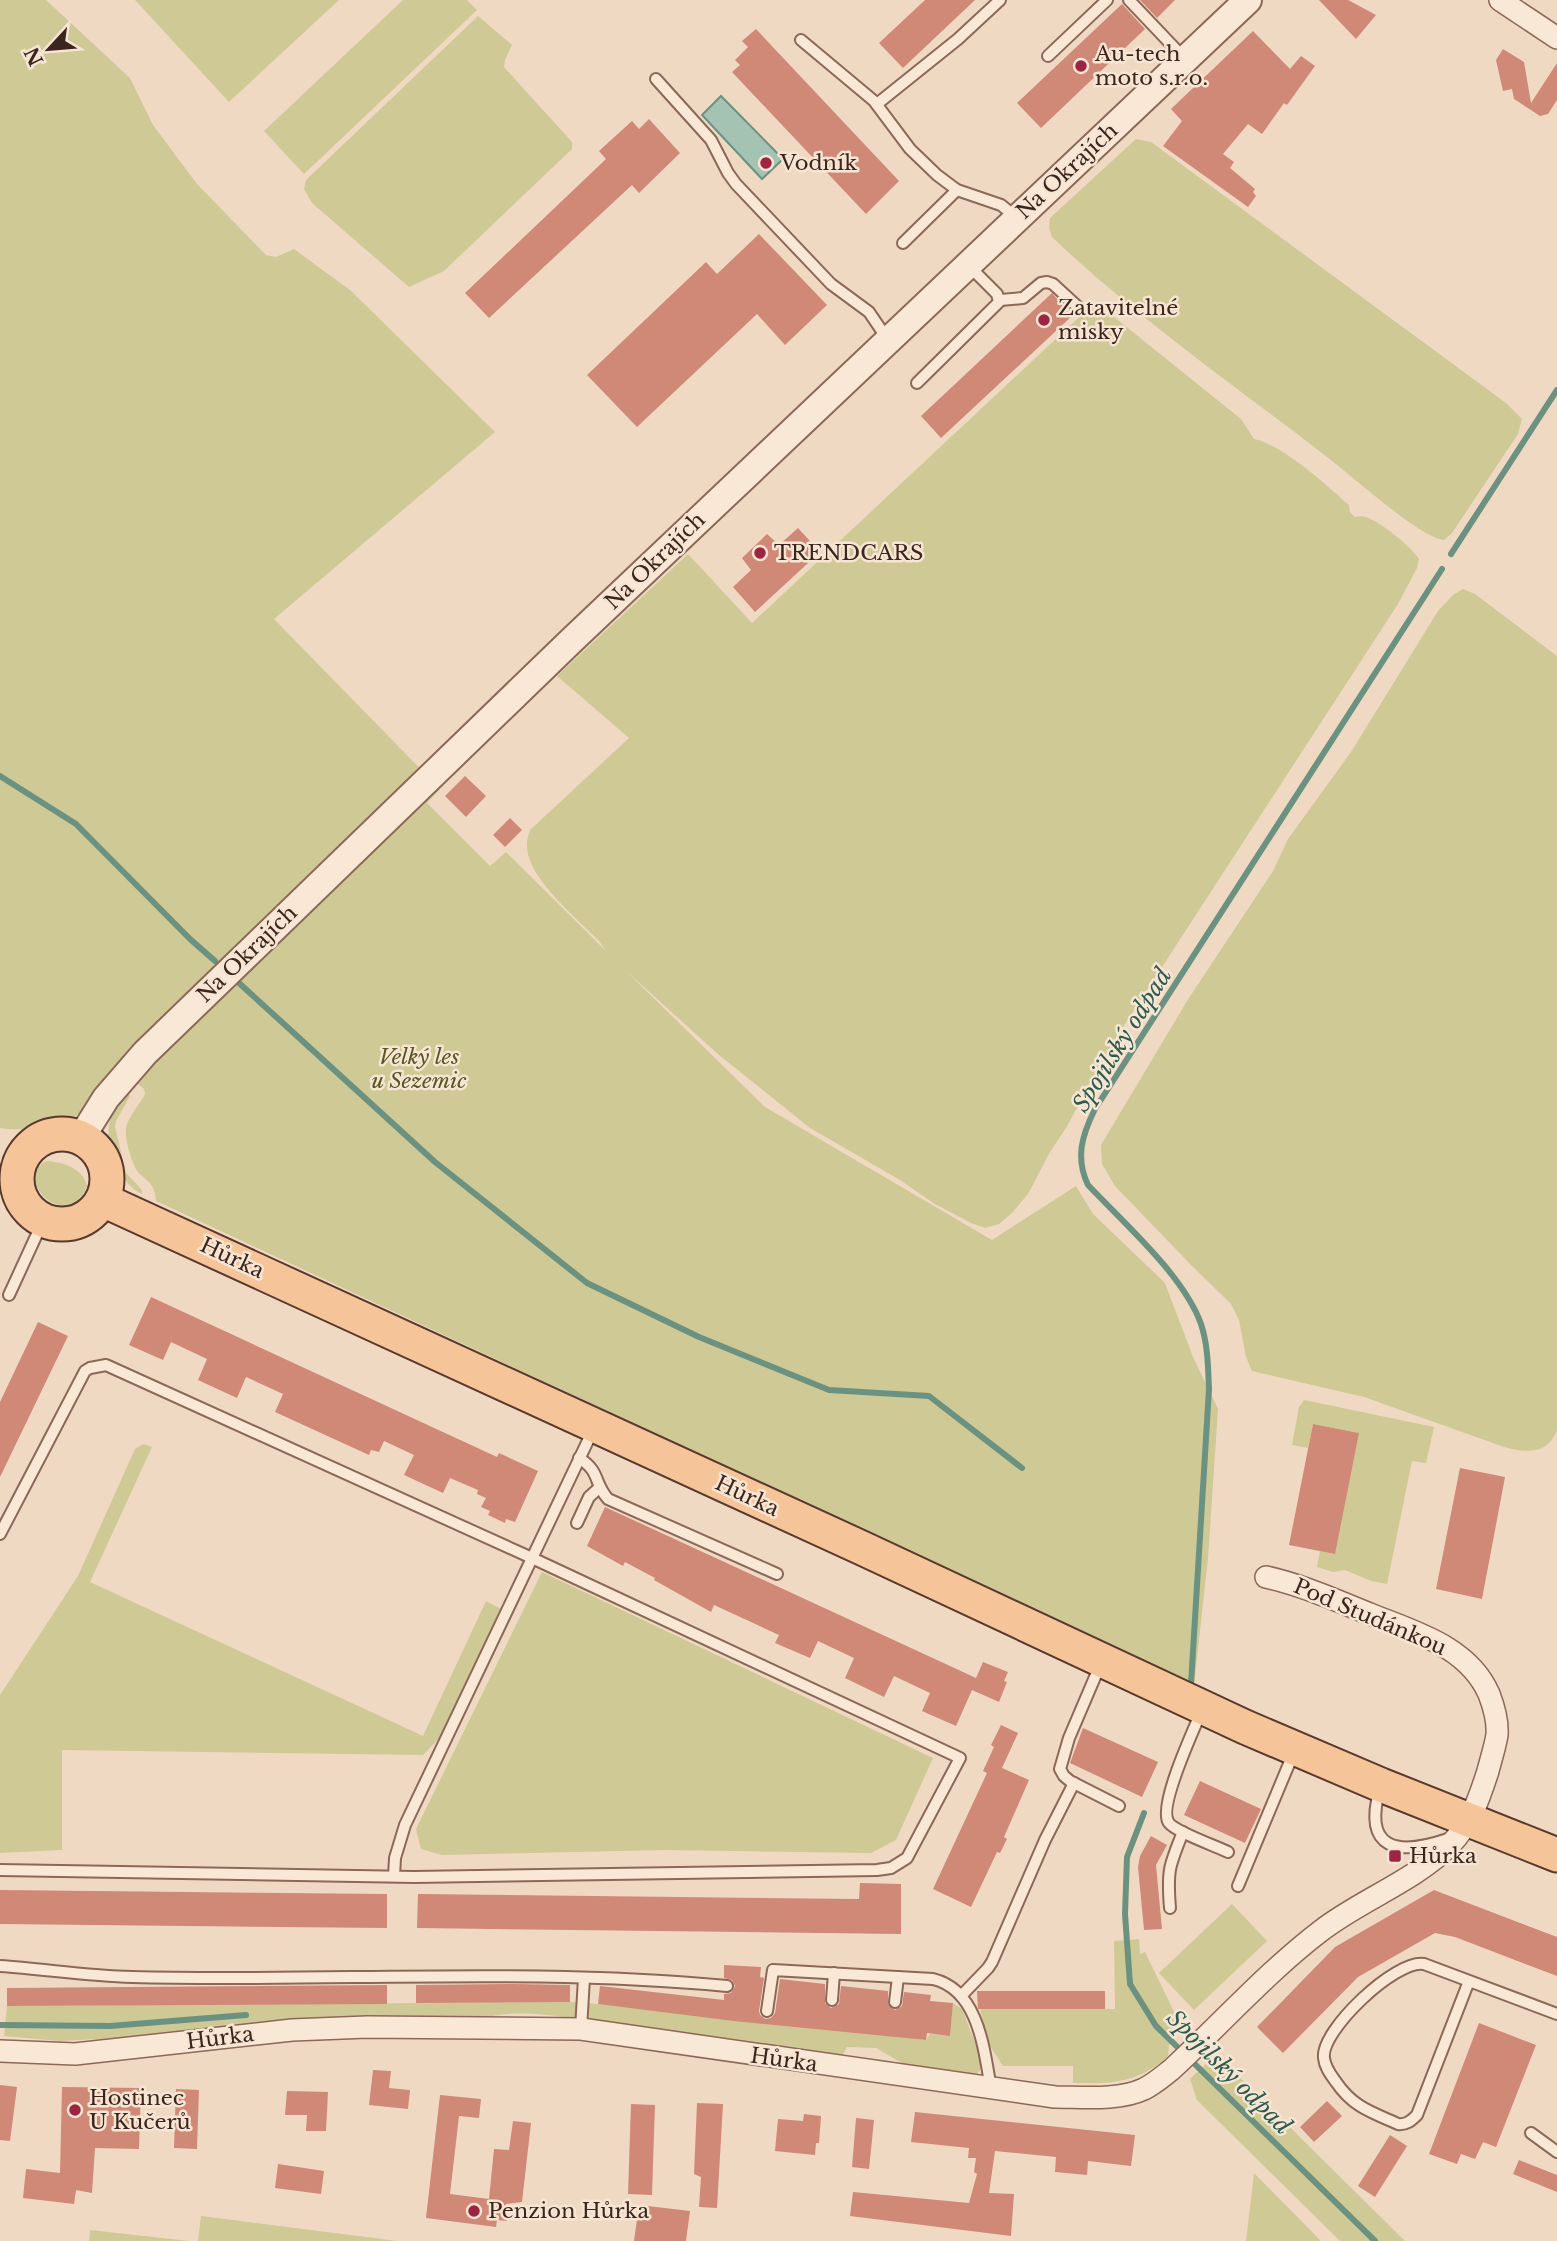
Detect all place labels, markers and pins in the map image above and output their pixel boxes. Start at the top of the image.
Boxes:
place label: Au-tech moto s.r.o. [1094,41,1208,91]
marker: Au-tech moto s.r.o. [1073,58,1089,74]
place label: Vodník [779,150,857,176]
marker: Vodník [758,155,774,171]
place label: Zatavitelné misky [1058,295,1178,345]
marker: Zatavitelné misky [1036,312,1052,328]
place label: TRENDCARS [774,540,923,566]
marker: TRENDCARS [752,545,768,561]
place label: Hůrka [1409,1843,1477,1869]
marker: Hůrka [1387,1848,1403,1864]
place label: Hostinec U Kučerů [89,2085,191,2135]
marker: Hostinec U Kučerů [67,2102,83,2118]
place label: Penzion Hůrka [488,2198,649,2224]
marker: Penzion Hůrka [466,2203,482,2219]

